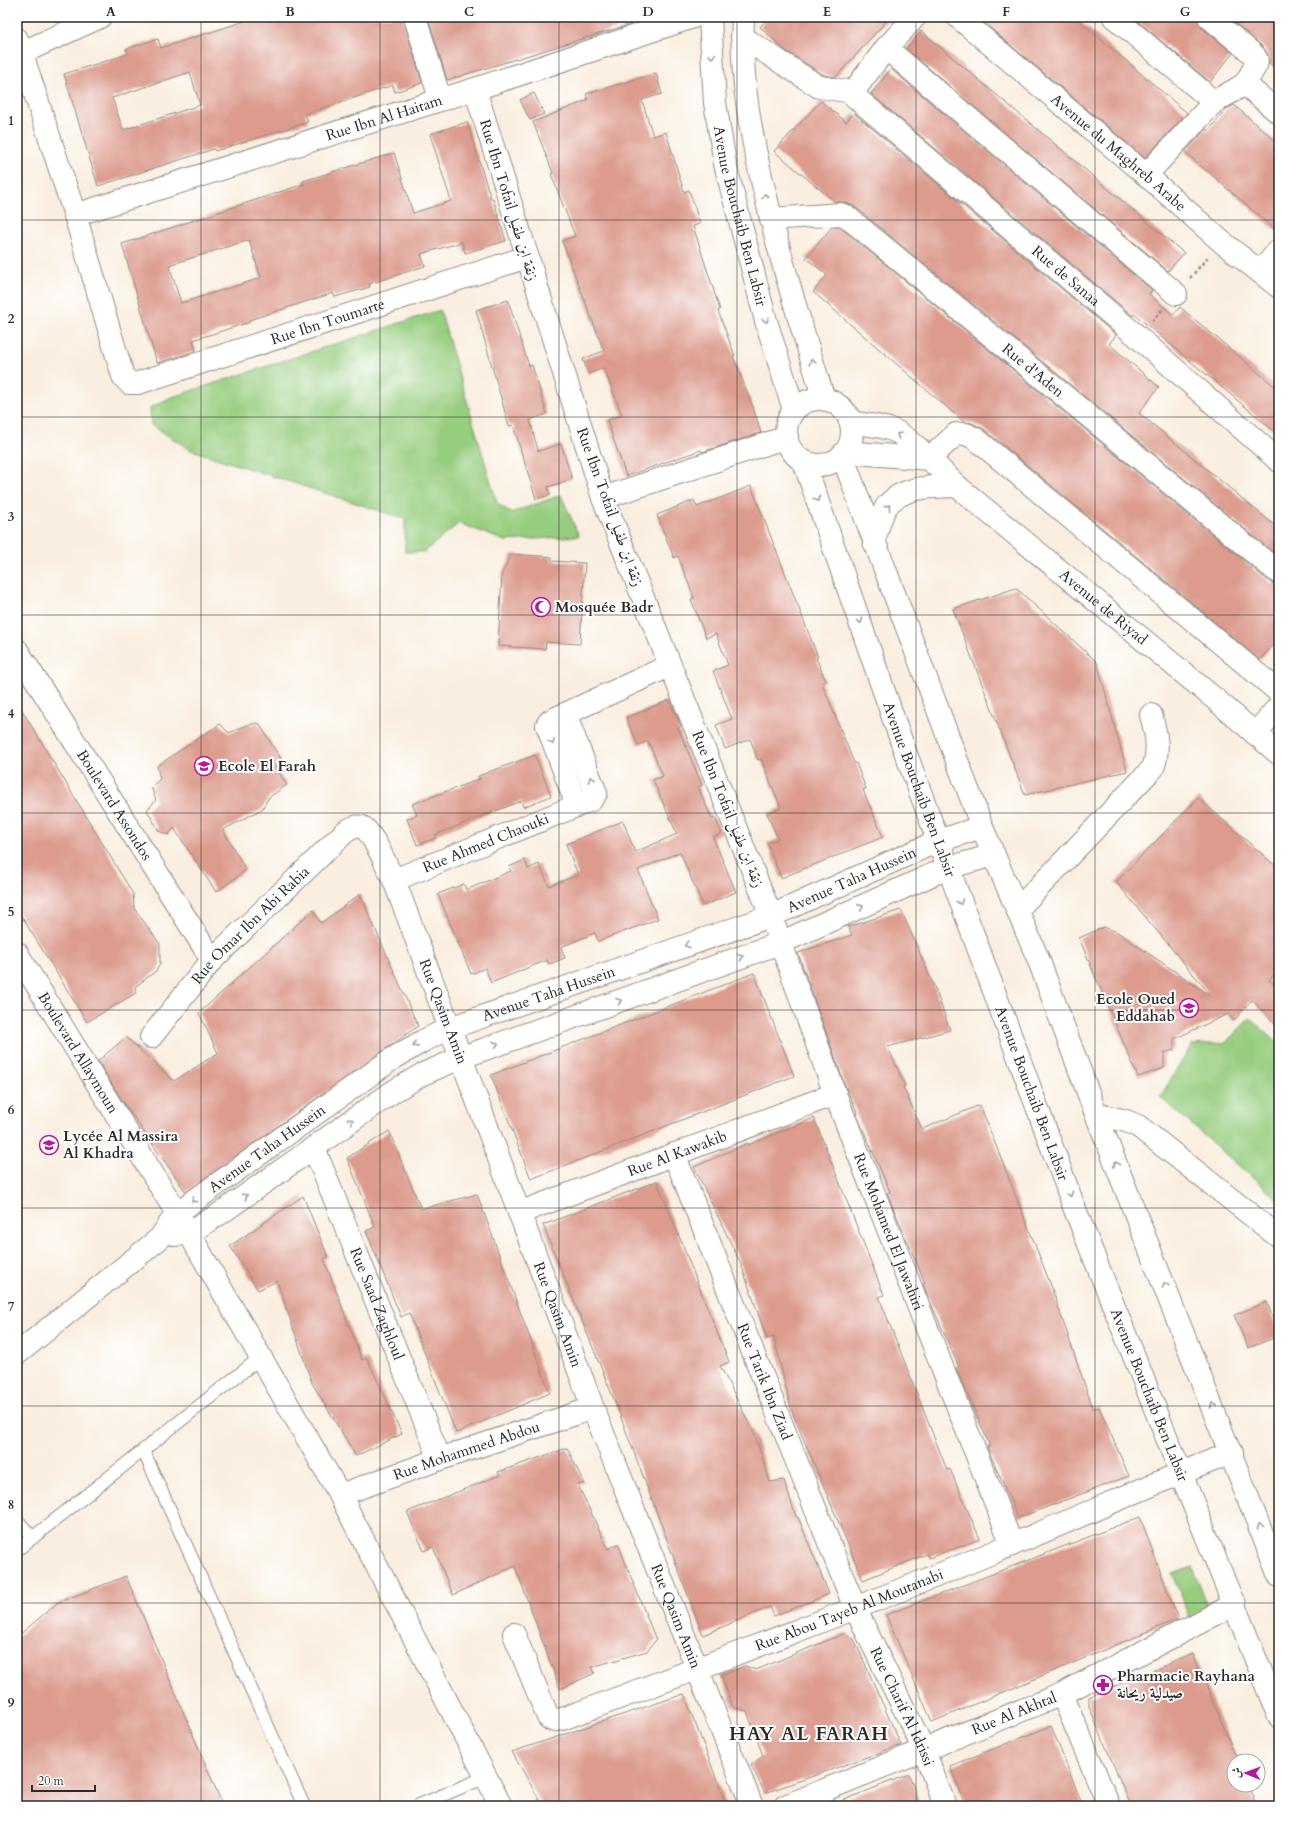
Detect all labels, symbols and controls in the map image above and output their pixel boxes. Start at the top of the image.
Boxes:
text: A [106,3,116,21]
text: B [285,3,295,21]
text: C [464,3,474,21]
text: D [642,3,654,21]
text: E [823,3,831,21]
text: F [1002,3,1010,21]
text: G [1180,3,1191,21]
one-way arrow [708,53,716,59]
street label: Avenue du Maghreb Arabe [1046,89,1191,216]
street label: Rue Ibn Al Haitam [323,90,445,145]
text: 1 [8,112,14,130]
street label: Rue Ibn Tofail زنقة ابن طفيل [474,117,543,283]
street label: Avenue Bouchaib Ben Labsir [709,124,772,309]
one-way arrow [762,193,770,200]
street label: Rue de Sanaa [1027,241,1105,311]
street label: Rue Ibn Toumarte [268,294,388,349]
text: 2 [8,310,15,328]
one-way arrow [761,316,770,323]
street label: Rue d'Aden [998,339,1069,402]
one-way arrow [809,358,817,365]
street label: Rue Ibn Tofail زنقة ابن طفيل [571,425,648,590]
one-way arrow [896,432,903,440]
one-way arrow [812,495,821,502]
one-way arrow [884,504,891,511]
text: 3 [8,508,15,526]
street label: Avenue de Riyad [1055,565,1152,649]
mosque icon: Mosquée Badr [530,596,552,618]
place label: Mosquée Badr [555,597,654,617]
one-way arrow [855,618,863,625]
street label: Avenue Bouchaib Ben Labsir [878,699,961,880]
text: 4 [8,705,15,723]
street label: Rue Ibn Tofail زنقة ابن طفيل [686,728,769,891]
one-way arrow [548,738,556,745]
street label: Boulevard Assondos [72,746,157,864]
school or university icon: Ecole El Farah [193,755,215,777]
place label: Ecole El Farah [218,756,317,776]
one-way arrow [587,775,595,782]
street label: Rue Ahmed Chaouki [420,808,552,877]
street label: Avenue Taha Hussein [784,842,920,917]
street label: Rue Omar Ibn Abi Rabia [187,861,314,988]
one-way arrow [956,898,964,905]
text: 5 [8,903,14,921]
one-way arrow [857,903,864,911]
one-way arrow [683,941,690,949]
one-way arrow [738,953,745,961]
street label: Rue Qasim Amin [415,956,473,1067]
street label: Avenue Taha Hussein [479,961,618,1026]
street label: Boulevard Allaymoun [33,988,123,1118]
place label: Ecole Oued Eddahab [1096,989,1175,1026]
one-way arrow [615,997,622,1005]
school or university icon: Ecole Oued Eddahab [1178,997,1200,1019]
street label: Avenue Bouchaib Ben Labsir [990,1003,1074,1184]
one-way arrow [412,1041,419,1048]
one-way arrow [493,1041,500,1049]
street label: Avenue Taha Hussein [204,1100,330,1197]
text: 6 [8,1101,15,1119]
one-way arrow [347,1119,354,1126]
place label: Lycée Al Massira Al Khadra [63,1126,179,1163]
street label: Rue Al Kawakib [625,1126,730,1181]
school or university icon: Lycée Al Massira Al Khadra [38,1134,60,1156]
street label: Rue Mohamed El Jawahiri [849,1150,929,1313]
one-way arrow [1113,1160,1121,1167]
one-way arrow [1065,1190,1073,1197]
one-way arrow [241,1194,248,1201]
one-way arrow [192,1196,199,1203]
street label: Rue Saad Zaghloul [345,1244,409,1363]
street label: Rue Qasim Amin [529,1259,587,1370]
one-way arrow [1161,1281,1169,1288]
text: 7 [8,1298,15,1316]
street label: Avenue Bouchaib Ben Labsir [1106,1305,1194,1485]
street label: Rue Tarik Ibn Ziad [733,1320,797,1443]
one-way arrow [1209,1402,1217,1409]
street label: Rue Mohammed Abdou [390,1416,542,1485]
text: 8 [8,1496,14,1514]
one-way arrow [1257,1523,1265,1531]
street label: Rue Qasim Amin [646,1561,706,1672]
street label: Rue Abou Tayeb Al Moutanabi [752,1564,946,1656]
street label: Rue Charif Al Idrissi [865,1644,939,1769]
place label: Pharmacie Rayhana صيدلية ريحانة [1117,1666,1256,1703]
pharmacy icon: Pharmacie Rayhana صيدلية ريحانة [1092,1674,1114,1696]
street label: Rue Al Akhtal [969,1687,1060,1740]
text: 9 [8,1694,15,1712]
district label: HAY AL FARAH [729,1721,889,1747]
north arrow [1226,1753,1266,1793]
scale bar [32,1767,95,1793]
text: ش [1229,1767,1244,1778]
text: 20 m [38,1773,65,1789]

